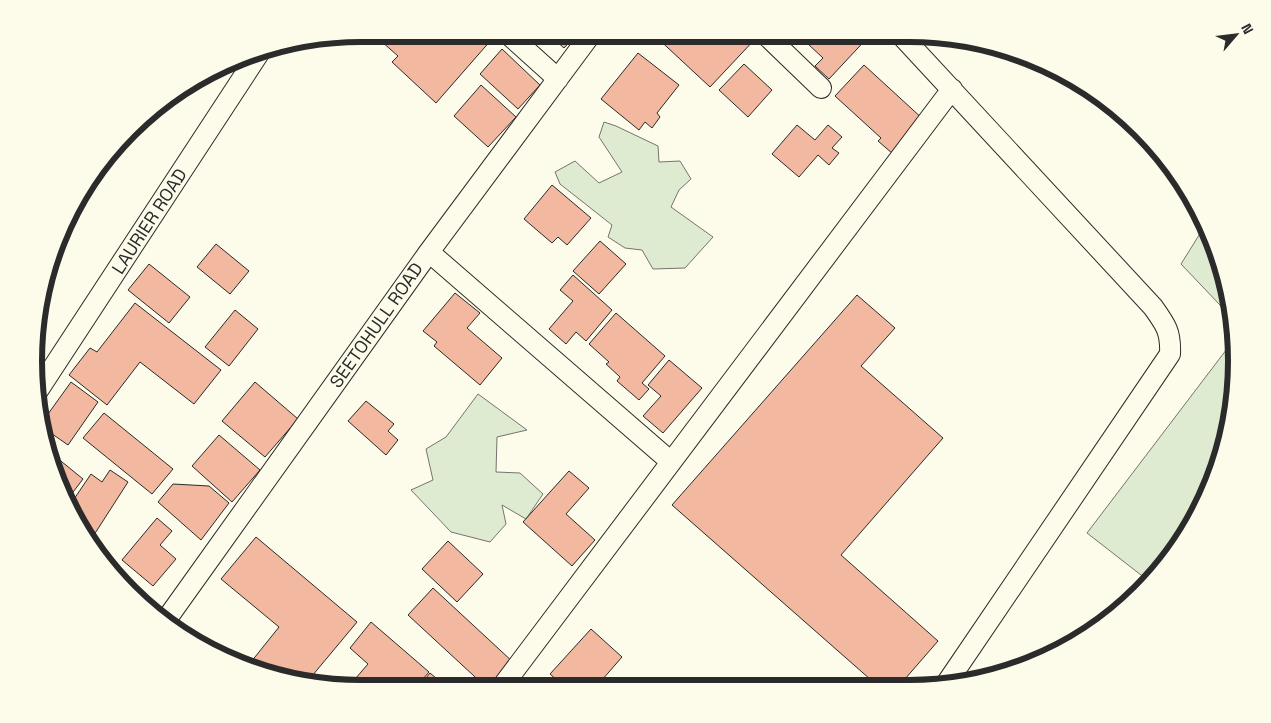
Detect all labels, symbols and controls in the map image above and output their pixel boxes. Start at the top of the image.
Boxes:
north arrow [1211,10,1261,60]
text: N [1237,21,1258,37]
street label: LAURIER ROAD [106,164,192,278]
street label: SEETOHULL ROAD [324,258,428,392]

